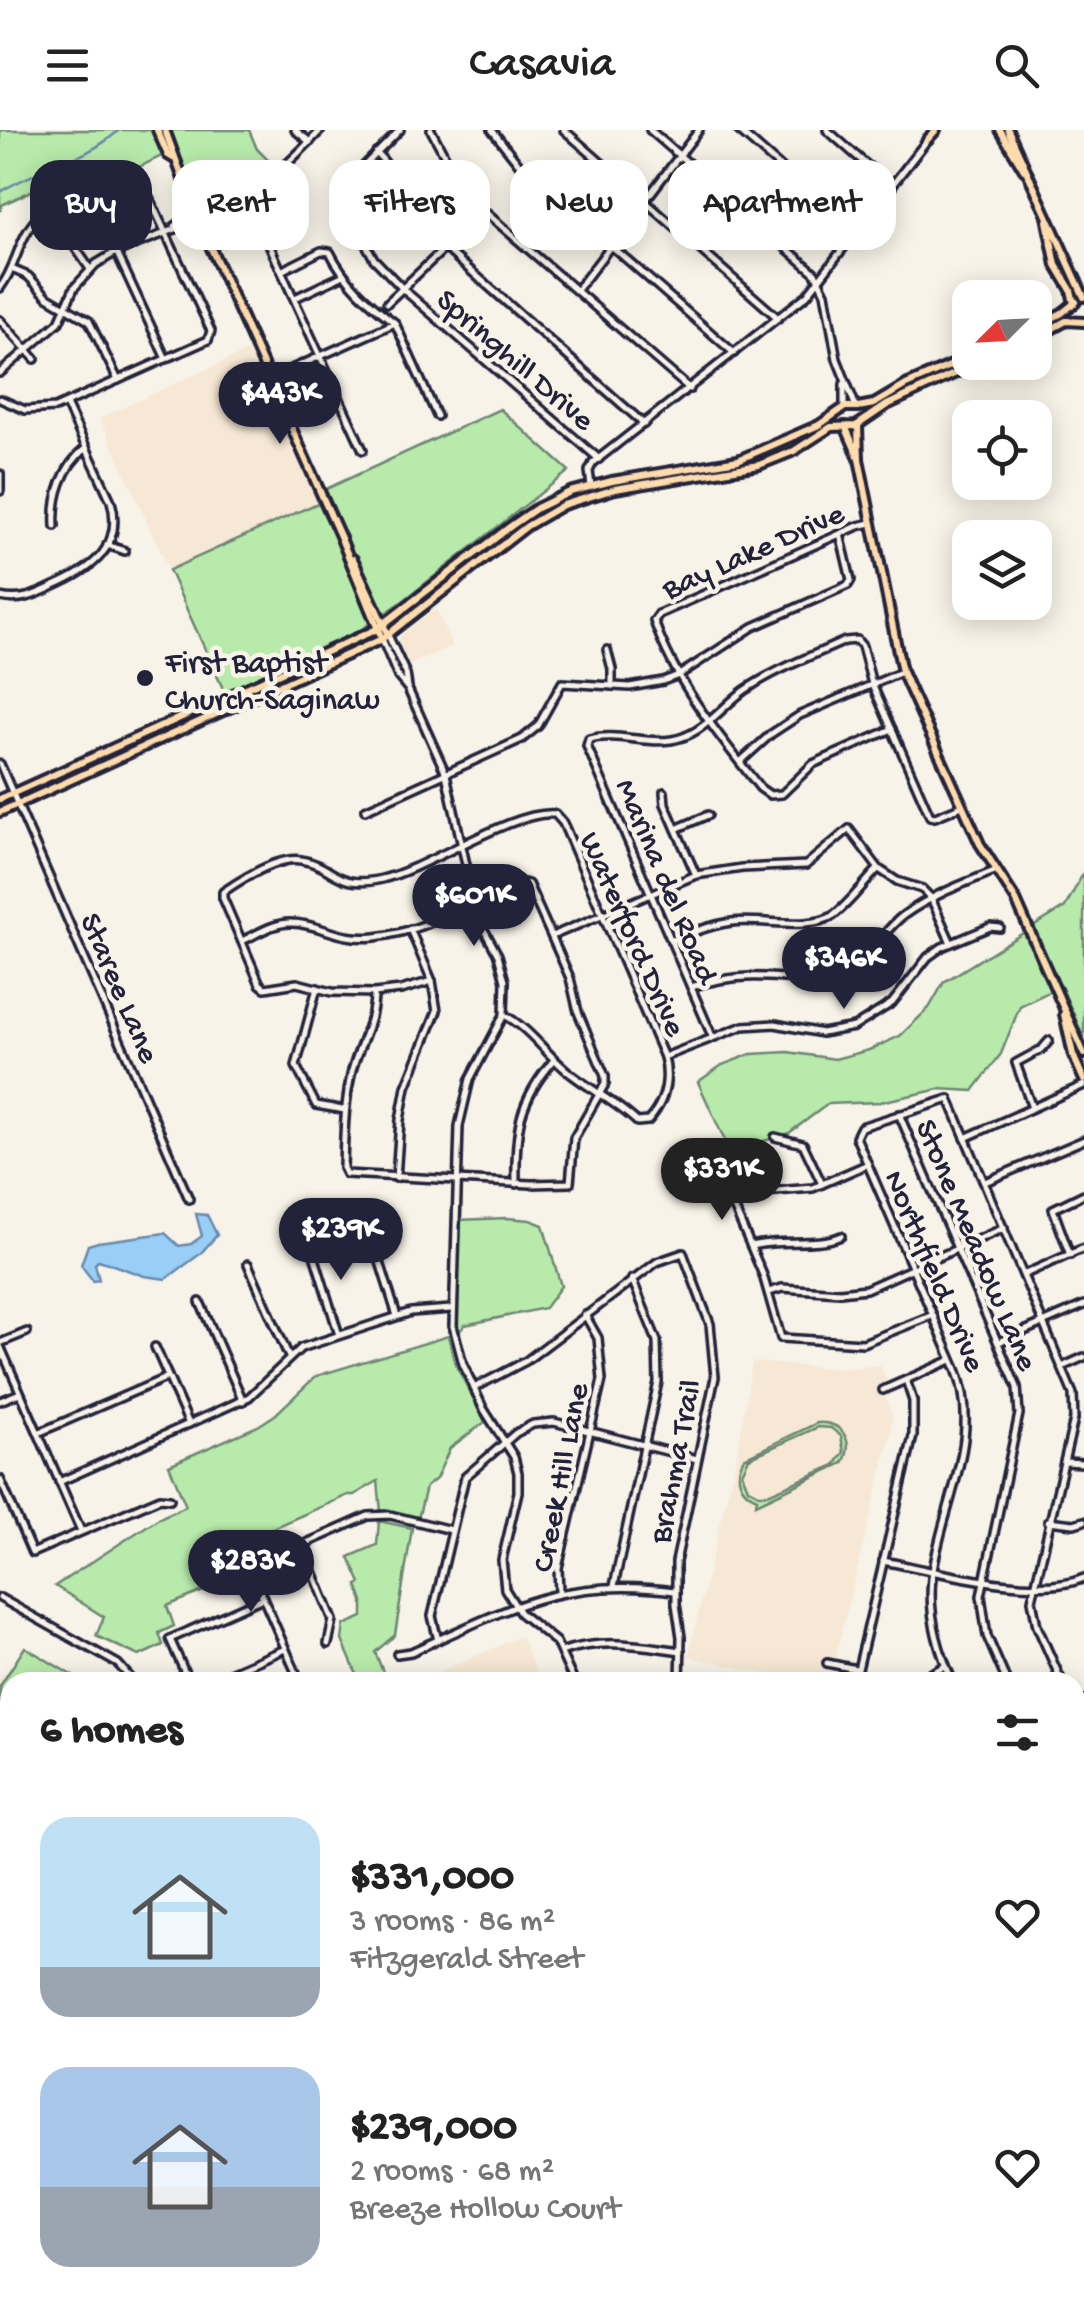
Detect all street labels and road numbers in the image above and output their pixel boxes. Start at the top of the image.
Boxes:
street label: Springhill Drive [427,283,601,441]
street label: Bay Lake Drive [656,496,851,611]
street label: Marina del Road [604,774,725,992]
street label: Waterford Drive [568,827,693,1044]
street label: Staree Lane [69,908,166,1070]
street label: Stone Meadow Lane [904,1115,1045,1378]
street label: Northfield Drive [873,1165,992,1379]
street label: Brahma Trail [643,1377,712,1548]
street label: Creek Hill Lane [526,1380,600,1576]

